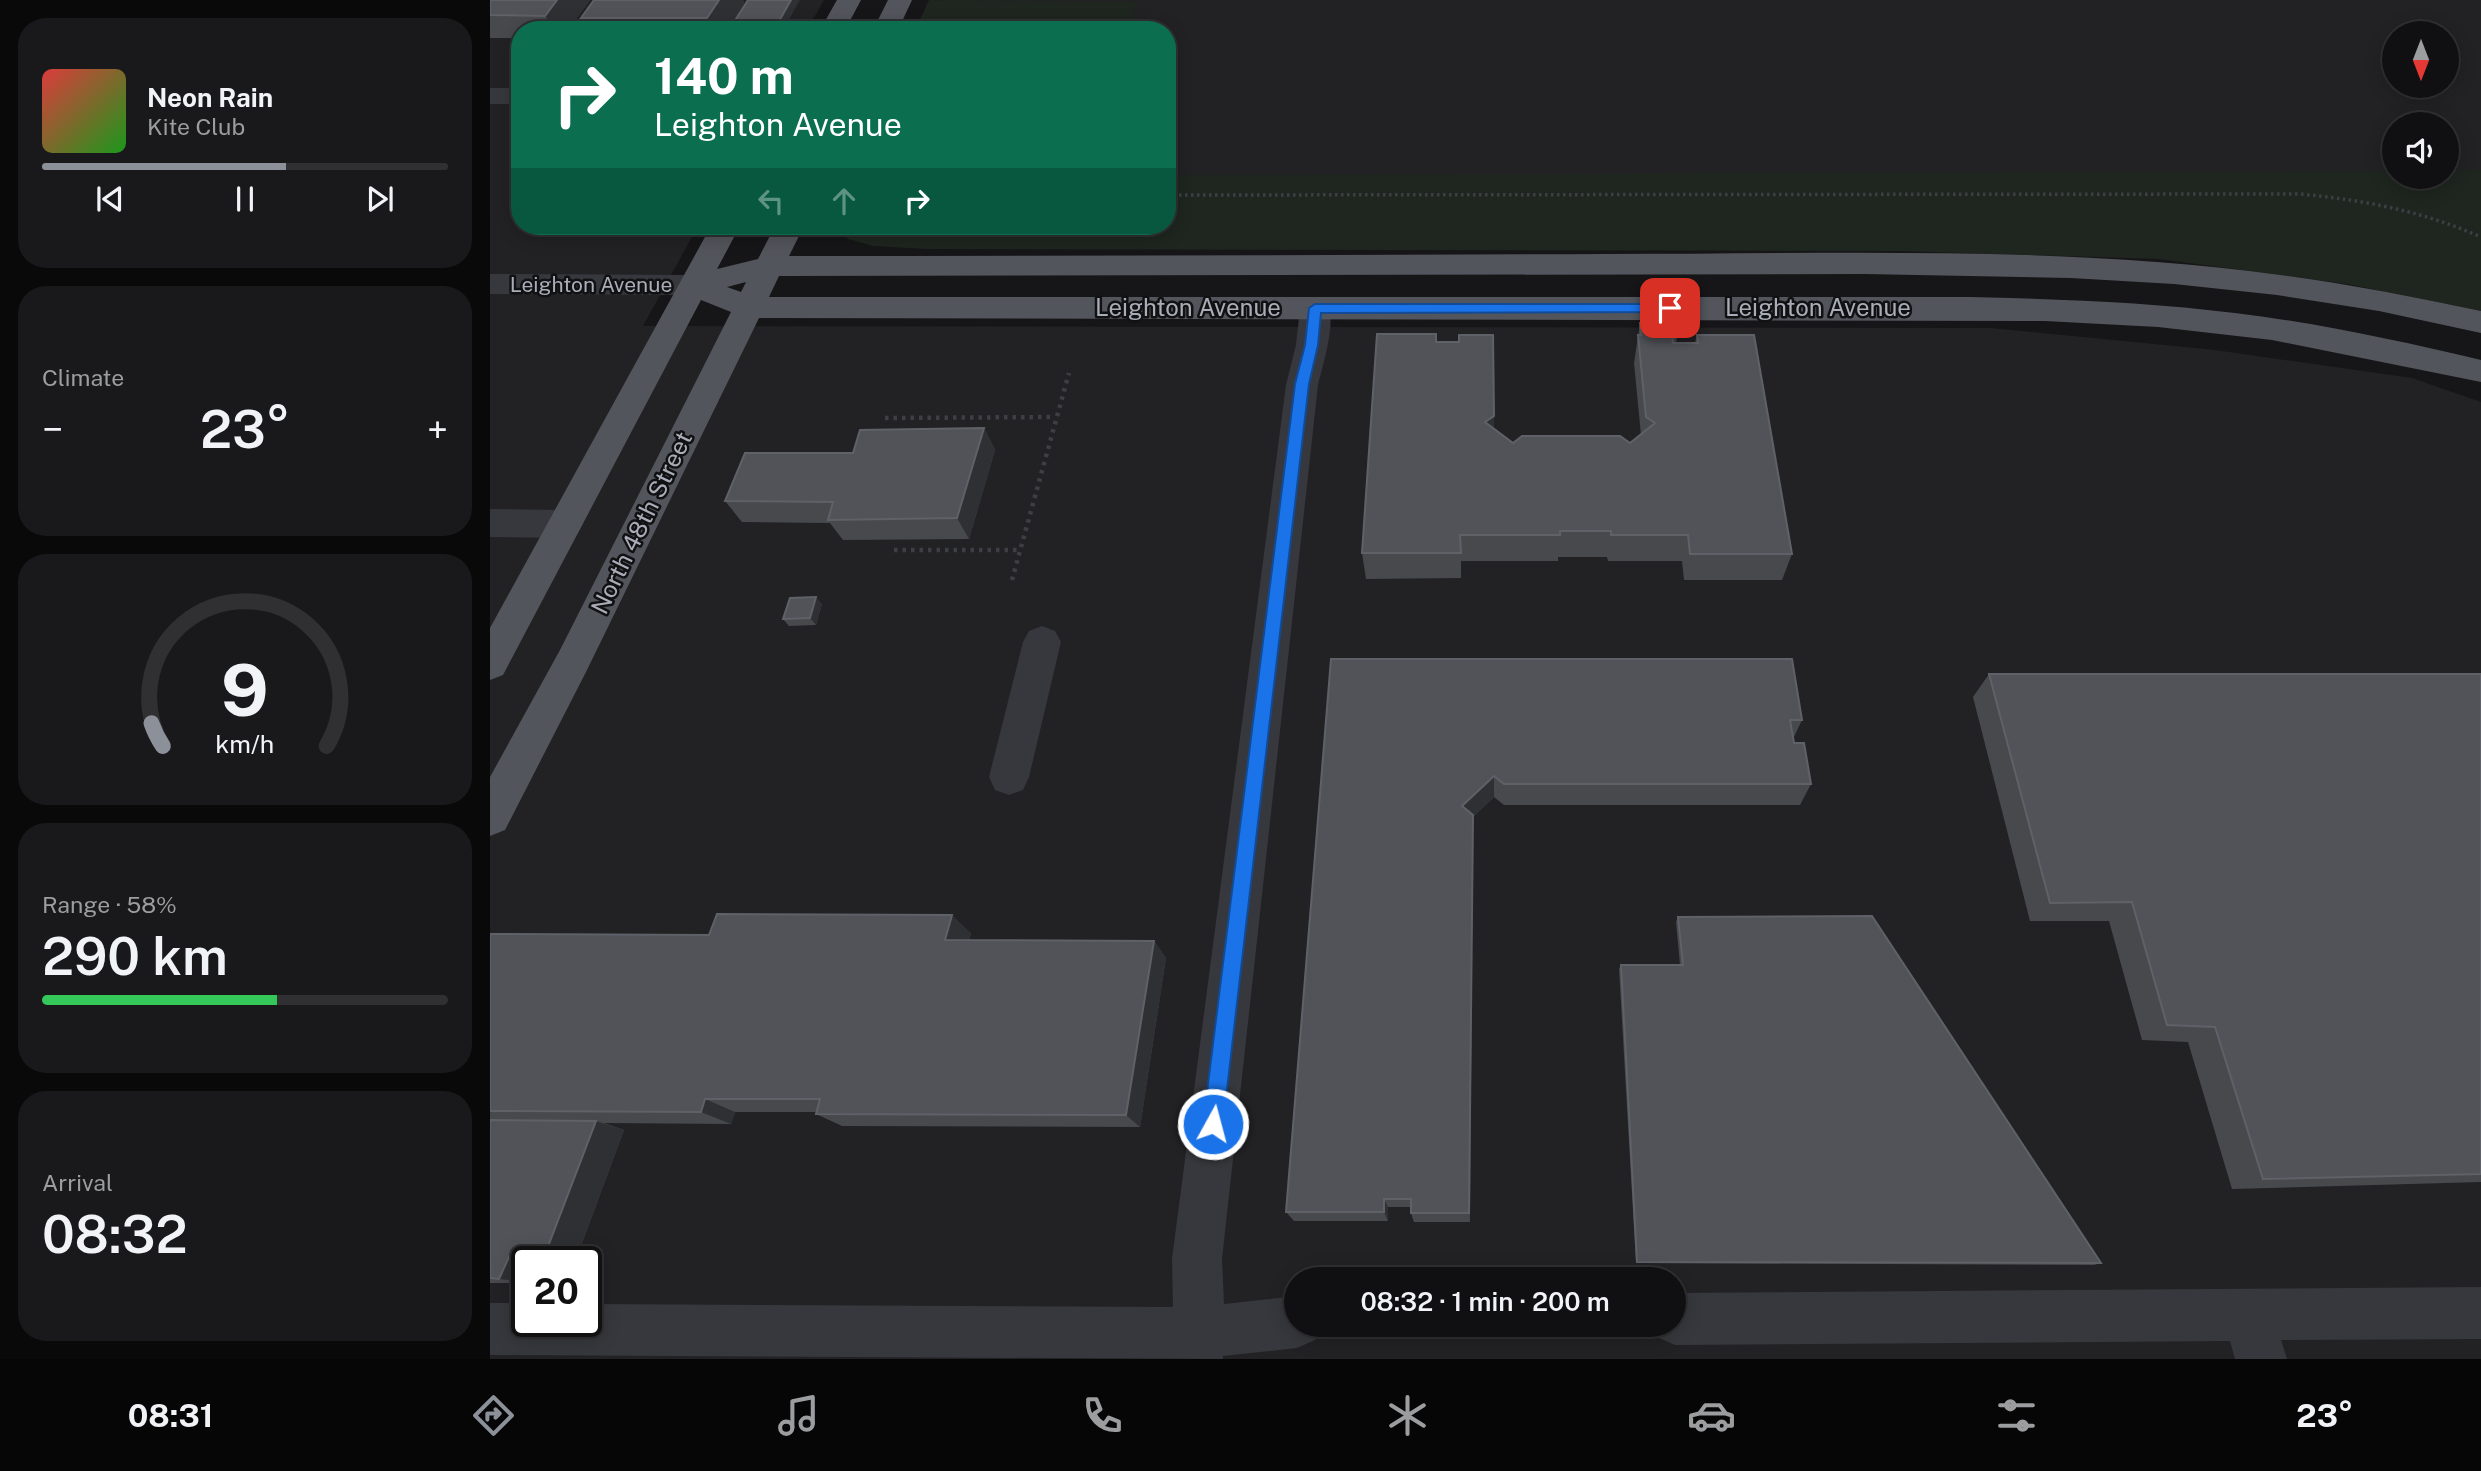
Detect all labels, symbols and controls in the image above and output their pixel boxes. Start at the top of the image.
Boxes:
north arrow [2382,21,2459,98]
map controls [2382,21,2459,189]
text: 140 m [654,47,794,105]
icon: right [539,49,630,140]
text: Neon Rain [147,82,273,113]
text: Leighton Avenue [654,106,902,143]
button: sound [2382,112,2459,189]
text: Kite Club [147,113,245,140]
icon: previous [91,180,129,218]
icon: pause [226,180,264,218]
icon: next [361,180,399,218]
icon: left [752,182,790,220]
icon: ahead [825,182,863,220]
icon: right [898,182,936,220]
street label: Leighton Avenue [510,272,672,297]
pin [1640,278,1700,338]
icon: arrive [1651,289,1689,327]
street label: Leighton Avenue [1095,293,1281,321]
street label: Leighton Avenue [1725,293,1911,321]
text: Climate [42,364,124,391]
text: 23° [200,399,290,460]
text: − [42,407,63,452]
text: + [427,407,448,452]
street label: North 48th Street [585,427,697,618]
text: 9 [221,647,269,732]
text: km/h [216,728,274,758]
text: Range · 58% [42,891,177,918]
text: 290 km [42,926,228,987]
position arrow [1176,1087,1250,1161]
text: Arrival [42,1169,113,1196]
text: 08:32 [42,1204,188,1265]
speed limit sign: 20 [511,1246,602,1337]
text: 08:32 · 1 min · 200 m [1360,1286,1610,1317]
icon: directions [469,1391,518,1440]
icon: music [774,1391,823,1440]
icon: phone [1078,1391,1127,1440]
icon: climate [1383,1391,1432,1440]
icon: car [1687,1391,1736,1440]
icon: filters [1992,1391,2041,1440]
text: 08:31 [128,1397,213,1434]
text: 23° [2296,1397,2353,1434]

